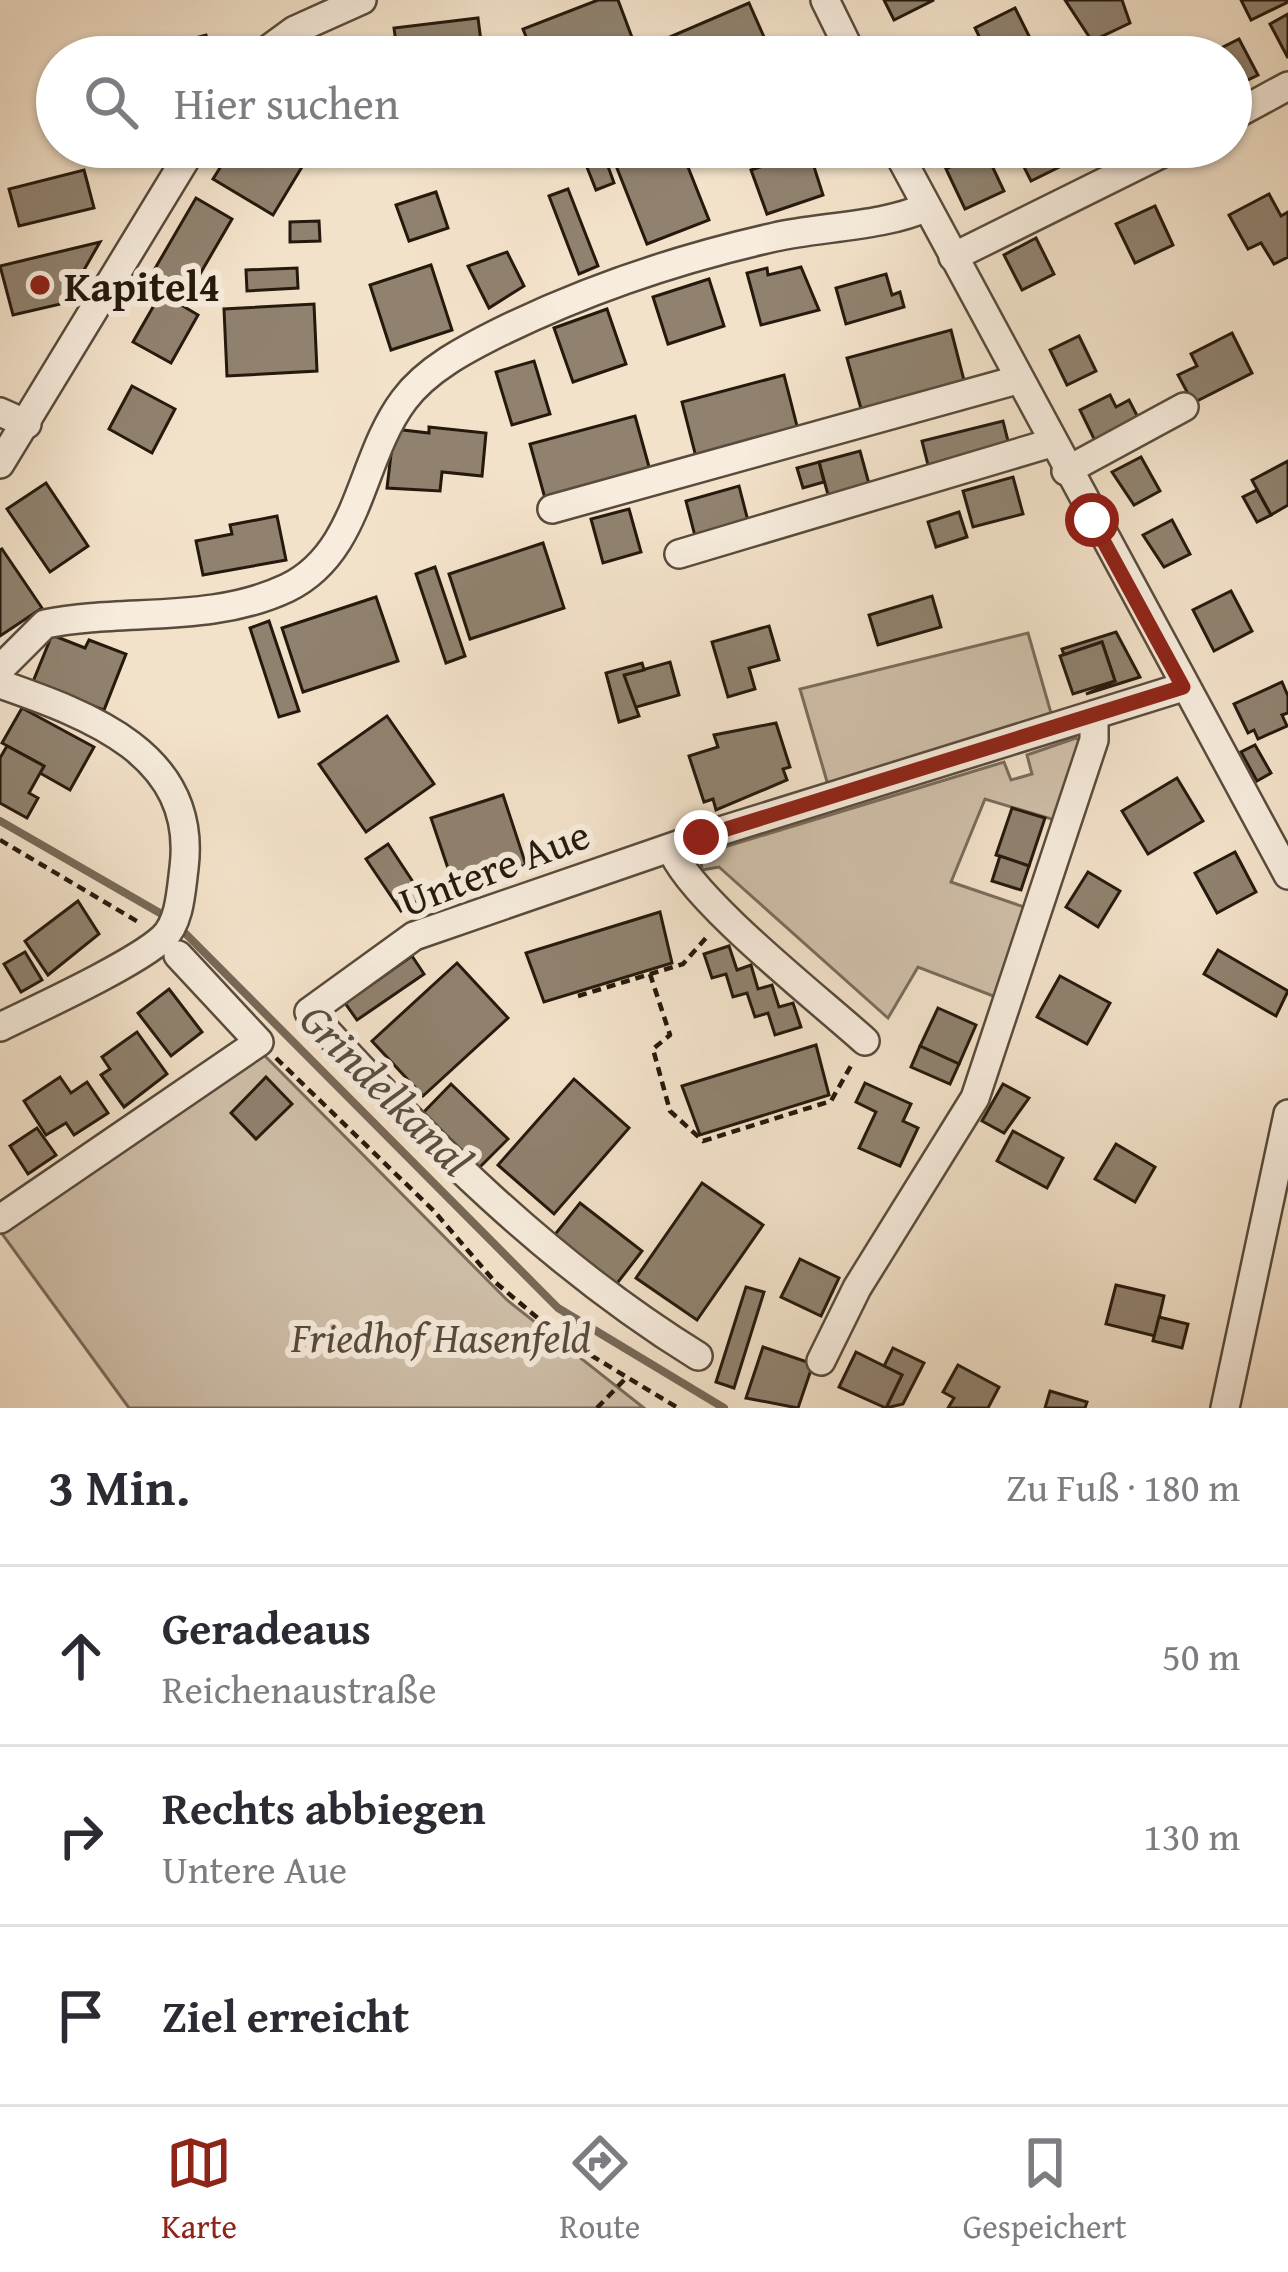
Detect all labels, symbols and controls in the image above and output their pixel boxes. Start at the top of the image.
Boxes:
search box [36,36,1252,168]
icon: search [78,69,144,135]
text: Hier suchen [174,70,399,135]
place label: Kapitel4 [64,255,220,316]
marker: Kapitel4 [27,272,53,298]
route start [1065,493,1119,547]
street label: Untere Aue [390,803,598,931]
route end [674,810,728,864]
water label: Grindelkanal [286,988,488,1190]
park label: Friedhof Hasenfeld [290,1306,591,1367]
text: 3 Min. [48,1449,190,1524]
text: Zu Fuß · 180 m [1006,1458,1240,1515]
text: Geradeaus [162,1595,371,1660]
icon: ahead [48,1623,114,1689]
text: 50 m [1162,1627,1240,1684]
text: Reichenaustraße [162,1660,437,1717]
text: Rechts abbiegen [162,1775,486,1840]
icon: right [48,1803,114,1869]
text: 130 m [1143,1807,1240,1864]
text: Untere Aue [162,1840,347,1897]
icon: arrive [48,1983,114,2049]
text: Ziel erreicht [162,1983,409,2048]
tab: Karte [161,2130,237,2250]
tab: Route [560,2130,640,2250]
tab: Gespeichert [963,2130,1127,2250]

